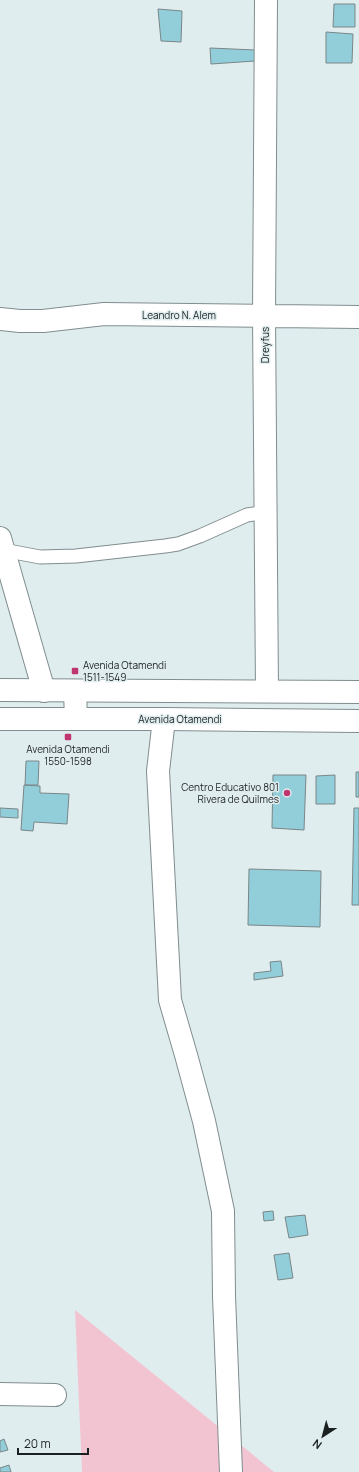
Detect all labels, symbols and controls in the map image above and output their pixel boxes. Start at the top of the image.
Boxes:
street label: Leandro N. Alem [142,308,216,322]
street label: Dreyfus [258,327,272,363]
place label: Avenida Otamendi 1511-1549 [83,658,166,684]
marker: Avenida Otamendi 1511-1549 [70,666,80,676]
street label: Avenida Otamendi [138,712,222,726]
marker: Avenida Otamendi 1550-1598 [63,732,73,742]
place label: Avenida Otamendi 1550-1598 [26,742,110,768]
place label: Centro Educativo 801 Rivera de Quilmes [181,780,279,806]
marker: Centro Educativo 801 Rivera de Quilmes [282,788,292,798]
north arrow [303,1416,343,1456]
scale bar [18,1430,88,1456]
text: 20 m [24,1435,51,1452]
text: N [309,1436,324,1453]

